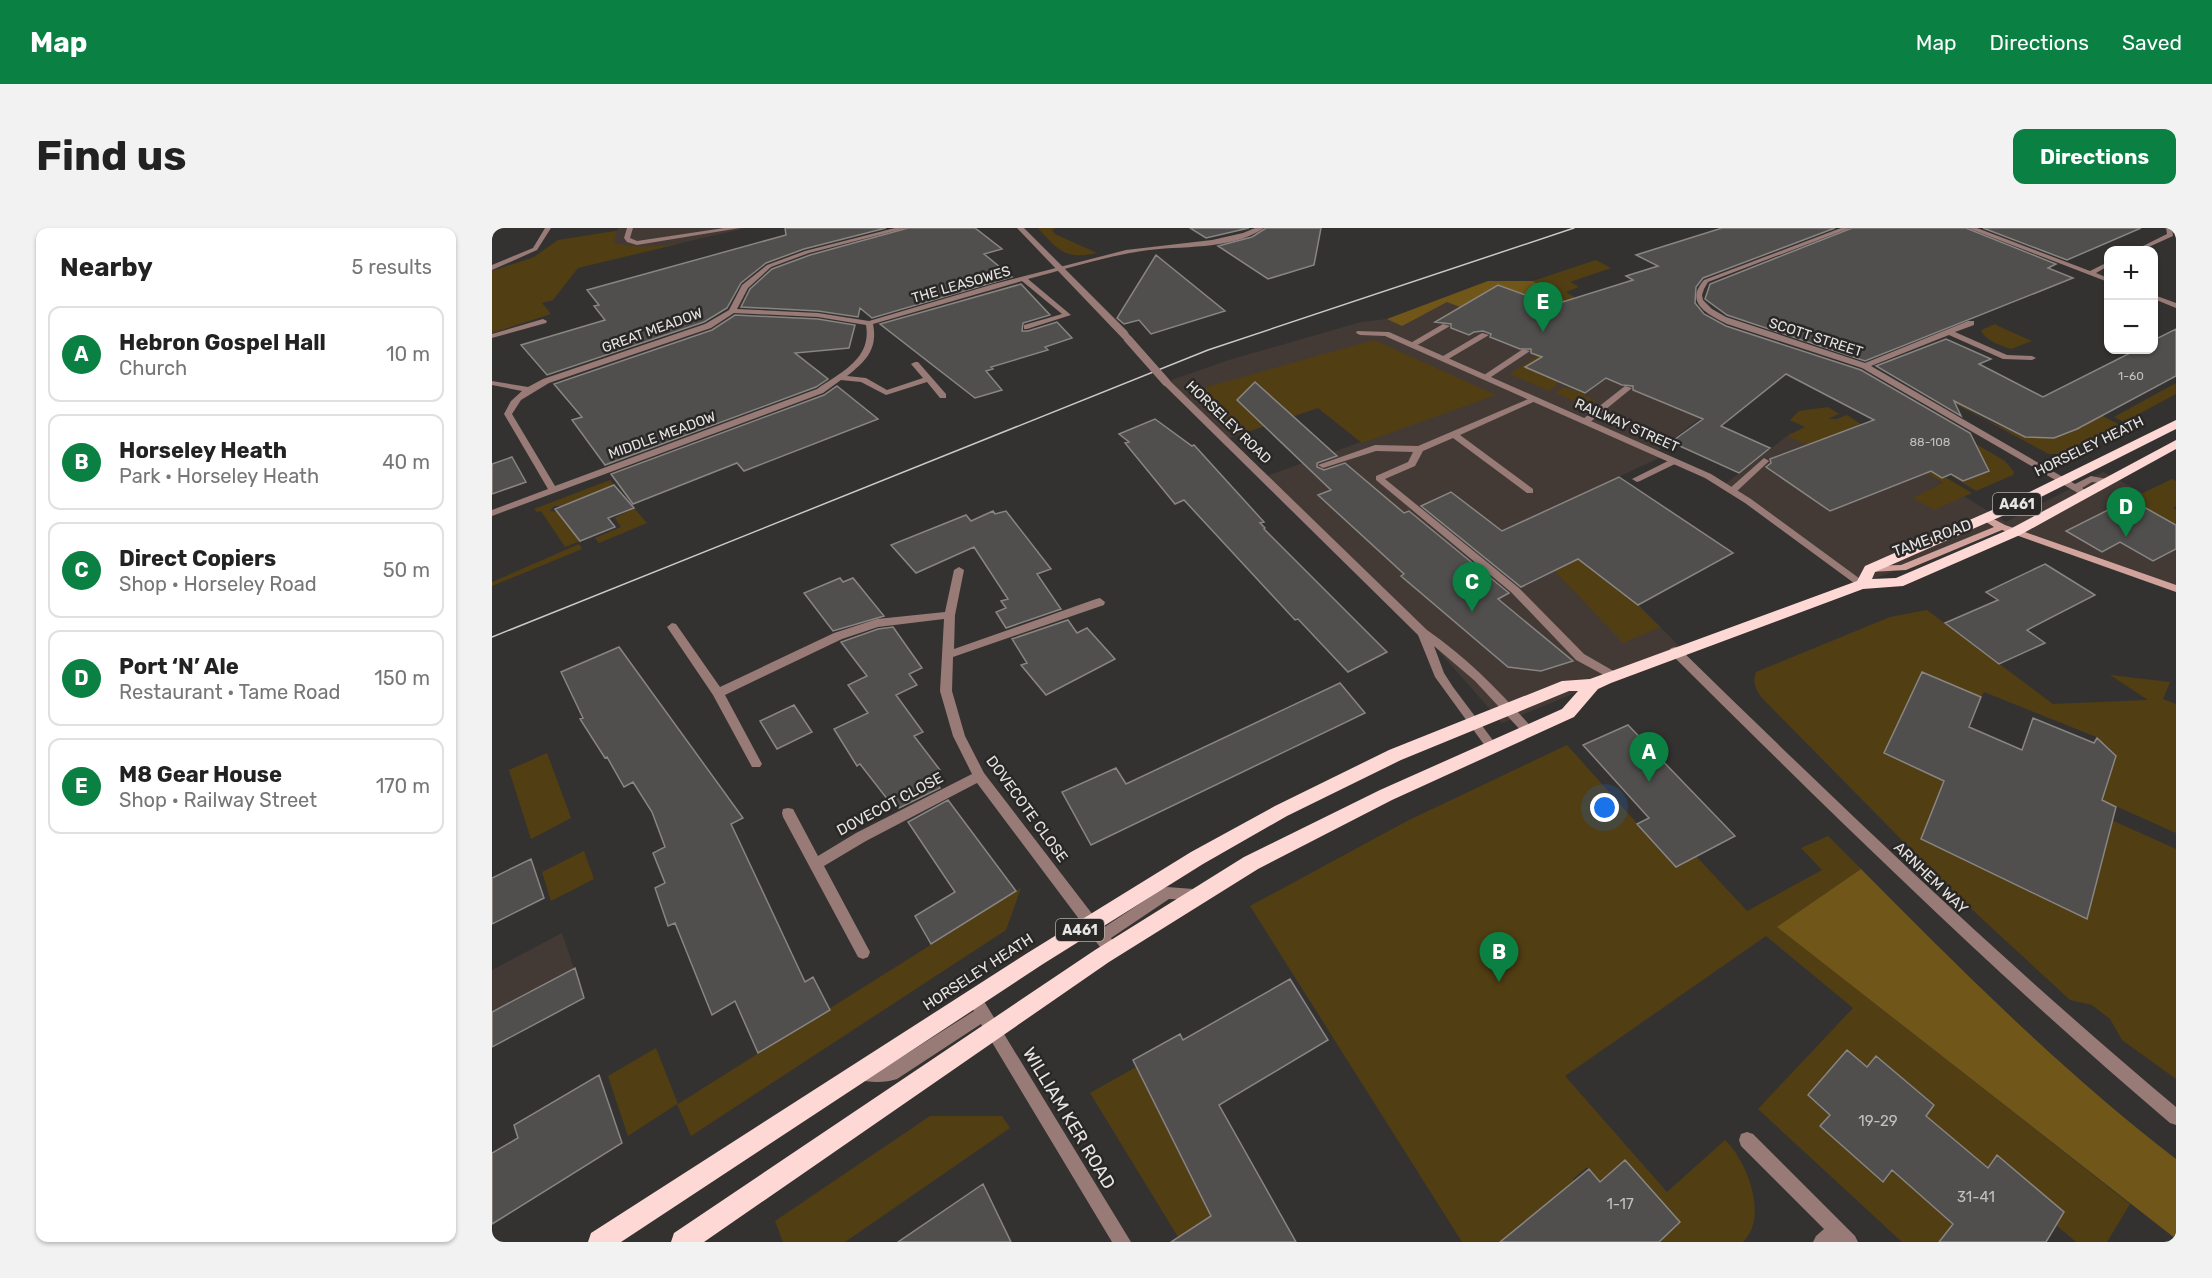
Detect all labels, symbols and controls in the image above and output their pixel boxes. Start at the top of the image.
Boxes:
text: Map [30,26,87,59]
text: Map [1916,30,1957,55]
text: Directions [1990,30,2089,55]
text: Saved [2122,30,2182,55]
button: Directions [2013,129,2176,184]
text: Find us [36,131,187,181]
map controls [2104,246,2158,354]
button: + [2104,246,2158,300]
text: Nearby [60,252,153,283]
text: 5 results [351,255,432,279]
street label: THE LEASOWES [910,262,1013,307]
pin: E [1524,282,1562,332]
button: − [2104,300,2158,354]
street label: GREAT MEADOW [599,304,705,357]
street label: SCOTT STREET [1767,314,1865,361]
text: Hebron Gospel Hall [119,329,326,356]
text: A [74,342,89,366]
text: 10 m [386,342,430,366]
text: Church [119,356,187,380]
house number: 1-60 [2118,369,2144,383]
street label: HORSELEY ROAD [1183,377,1275,467]
street label: RAILWAY STREET [1572,395,1681,456]
street label: MIDDLE MEADOW [606,408,718,463]
street label: HORSELEY HEATH [2032,413,2147,480]
house number: 88-108 [1909,435,1951,449]
text: Horseley Heath [119,437,287,464]
text: B [74,450,89,474]
text: 40 m [382,450,430,474]
text: Park · Horseley Heath [119,464,319,488]
pin: D [2106,488,2146,537]
road number: A461 [1993,493,2041,515]
street label: TAME ROAD [1890,515,1974,561]
text: Direct Copiers [119,545,276,572]
text: C [74,558,89,582]
text: 50 m [383,558,430,582]
pin: C [1452,562,1492,612]
text: Shop · Horseley Road [119,572,317,596]
text: Port ‘N’ Ale [119,653,239,680]
text: D [74,666,89,690]
text: 150 m [374,666,430,690]
text: Restaurant · Tame Road [119,680,340,704]
pin: A [1630,732,1668,782]
street label: DOVECOTE CLOSE [982,752,1072,866]
text: M8 Gear House [119,761,282,788]
street label: DOVECOT CLOSE [834,768,946,840]
text: E [75,774,88,798]
text: 170 m [376,774,430,798]
text: Shop · Railway Street [119,788,317,812]
your location [1590,793,1619,822]
street label: ARNHEM WAY [1890,838,1972,918]
road number: A461 [1056,919,1104,941]
street label: HORSELEY HEATH [920,930,1036,1014]
pin: B [1480,932,1518,982]
street label: WILLIAM KER ROAD [1018,1043,1120,1193]
house number: 19-29 [1858,1112,1898,1130]
house number: 31-41 [1957,1188,1995,1206]
house number: 1-17 [1606,1195,1634,1213]

